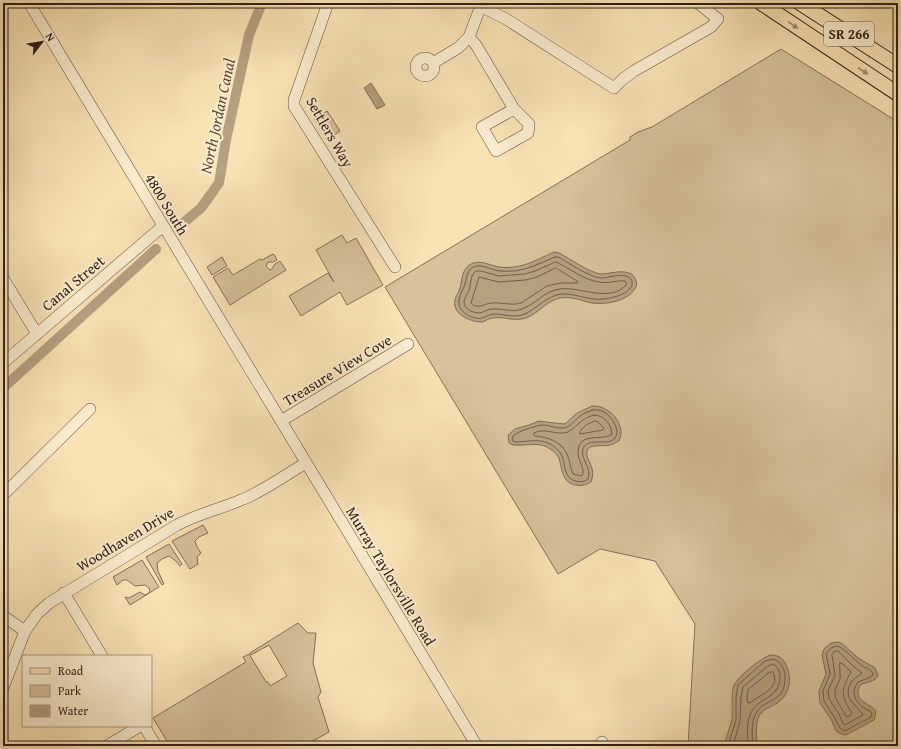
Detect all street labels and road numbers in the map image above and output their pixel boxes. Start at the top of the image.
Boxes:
road number: SR 266 [824,22,874,46]
street label: Settlers Way [301,93,359,172]
street label: 4800 South [140,169,194,239]
street label: Canal Street [37,250,109,316]
street label: Treasure View Cove [279,329,395,411]
street label: Woodhaven Drive [72,502,178,576]
street label: Murray Taylorsville Road [341,503,441,649]

